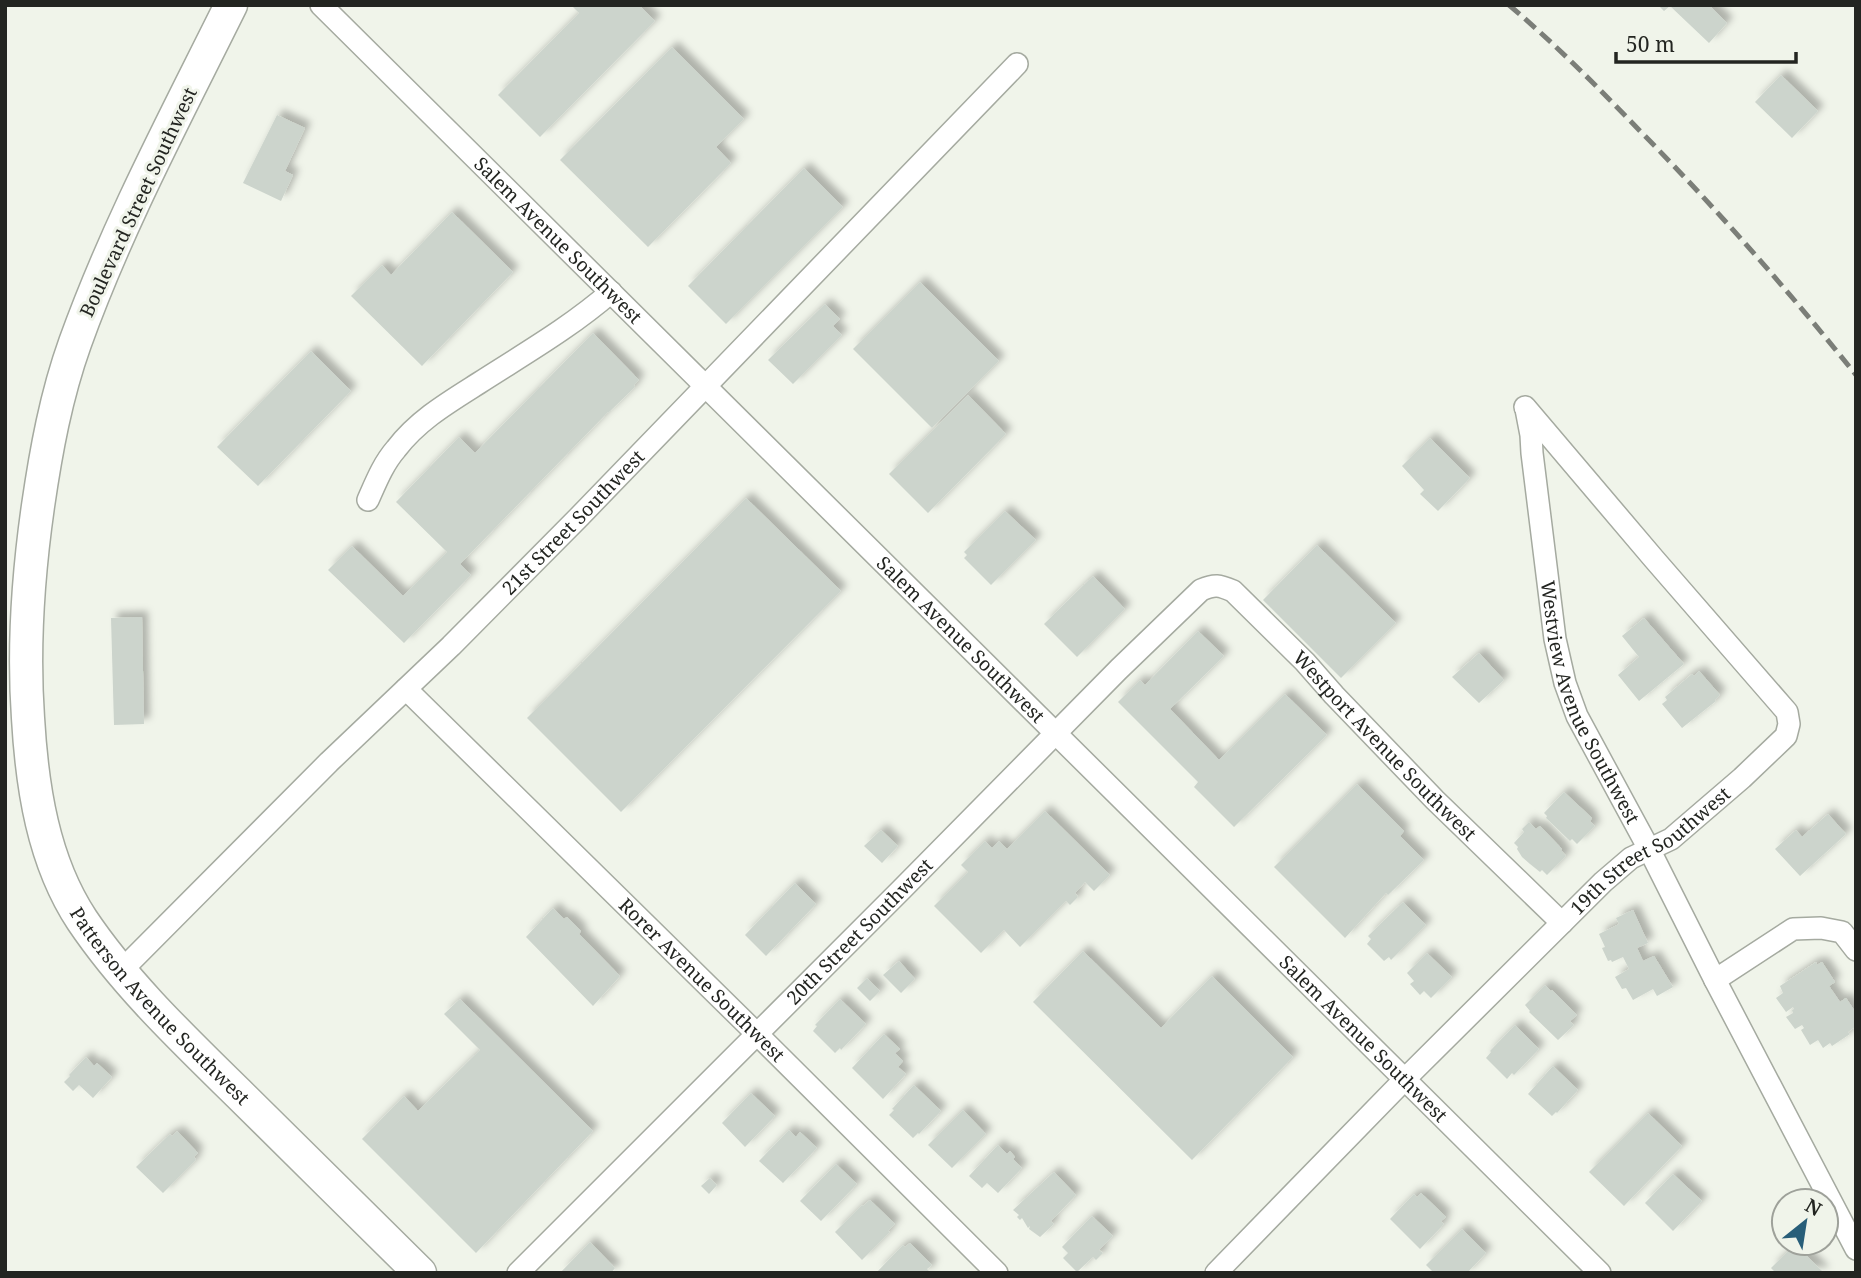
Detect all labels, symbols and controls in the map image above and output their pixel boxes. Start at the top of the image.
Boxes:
scale bar [1616,21,1796,65]
text: 50 m [1626,30,1675,58]
street label: Boulevard Street Southwest [73,83,203,321]
street label: Salem Avenue Southwest [468,151,648,329]
street label: 21st Street Southwest [496,444,650,600]
street label: Salem Avenue Southwest [871,550,1051,729]
street label: Westview Avenue Southwest [1535,579,1646,829]
street label: Westport Avenue Southwest [1288,645,1482,846]
street label: 19th Street Southwest [1564,781,1736,921]
street label: 20th Street Southwest [781,852,938,1010]
street label: Rorer Avenue Southwest [613,892,791,1068]
street label: Patterson Avenue Southwest [64,902,256,1111]
street label: Salem Avenue Southwest [1274,949,1453,1128]
north arrow [1770,1187,1840,1257]
text: N [1801,1192,1827,1222]

